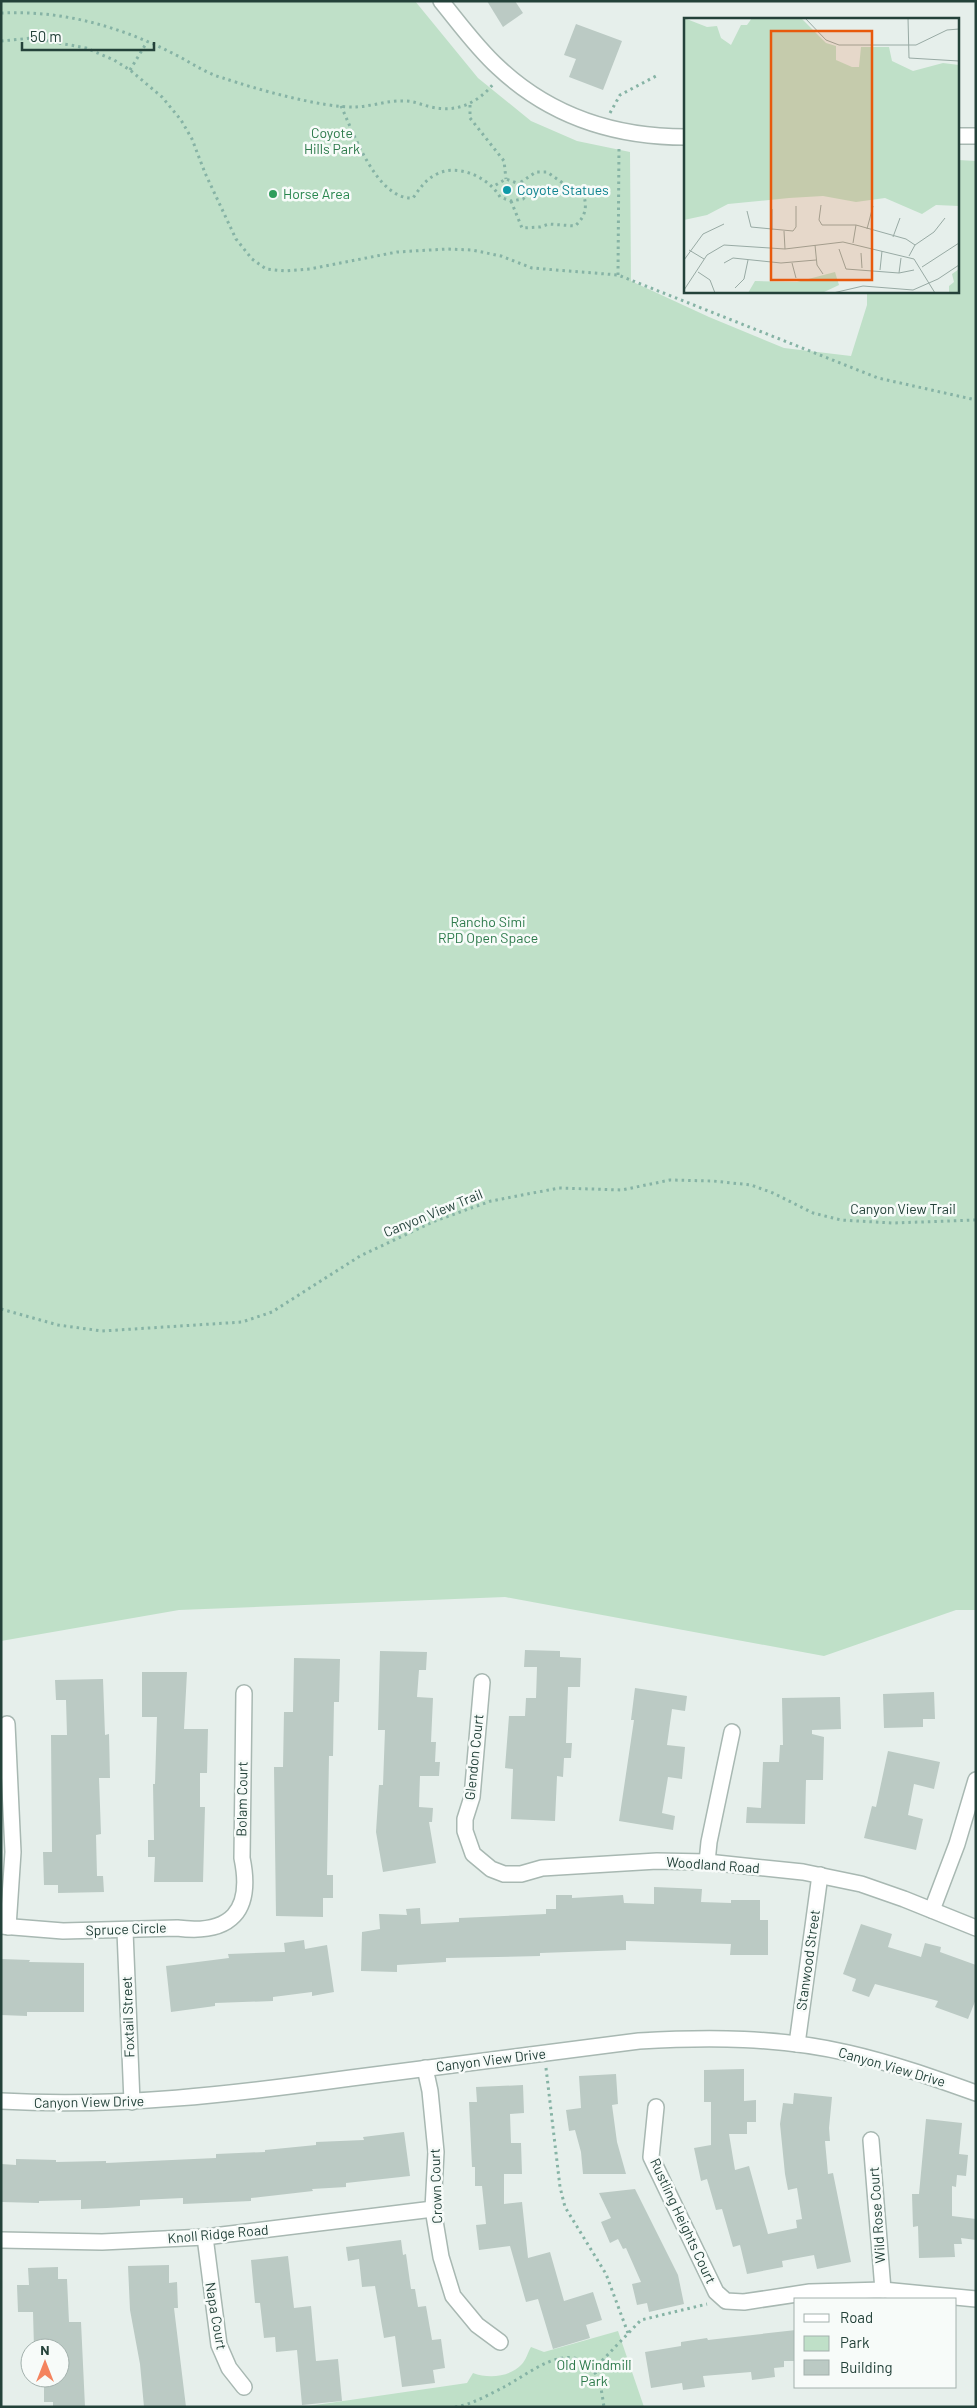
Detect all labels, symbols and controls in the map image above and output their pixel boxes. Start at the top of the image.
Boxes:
inset map [684,18,960,292]
scale bar [22,20,155,52]
text: 50 m [30,27,62,45]
park label: Coyote Hills Park [304,124,360,157]
place label: Coyote Statues [517,181,609,198]
marker: Coyote Statues [501,184,513,196]
place label: Horse Area [283,185,350,202]
marker: Horse Area [267,188,279,200]
park label: Rancho Simi RPD Open Space [438,913,538,946]
street label: Canyon View Trail [381,1185,485,1240]
street label: Canyon View Trail [850,1200,956,1217]
street label: Glendon Court [461,1713,486,1801]
street label: Bolam Court [232,1761,251,1837]
street label: Woodland Road [666,1853,760,1876]
street label: Stanwood Street [792,1908,823,2011]
street label: Spruce Circle [85,1919,167,1938]
street label: Foxtail Street [118,1976,137,2058]
street label: Canyon View Drive [837,2043,948,2090]
street label: Canyon View Drive [435,2044,547,2075]
street label: Canyon View Drive [34,2092,144,2111]
street label: Crown Court [426,2148,445,2224]
street label: Rustling Heights Court [647,2155,720,2286]
street label: Wild Rose Court [865,2166,888,2264]
street label: Knoll Ridge Road [167,2221,269,2246]
street label: Napa Court [202,2281,231,2351]
legend [794,2298,957,2388]
text: Road [840,2308,873,2326]
text: Park [840,2333,870,2351]
north arrow [20,2338,70,2388]
text: N [40,2341,50,2358]
park label: Old Windmill Park [557,2356,631,2389]
text: Building [840,2358,893,2376]

